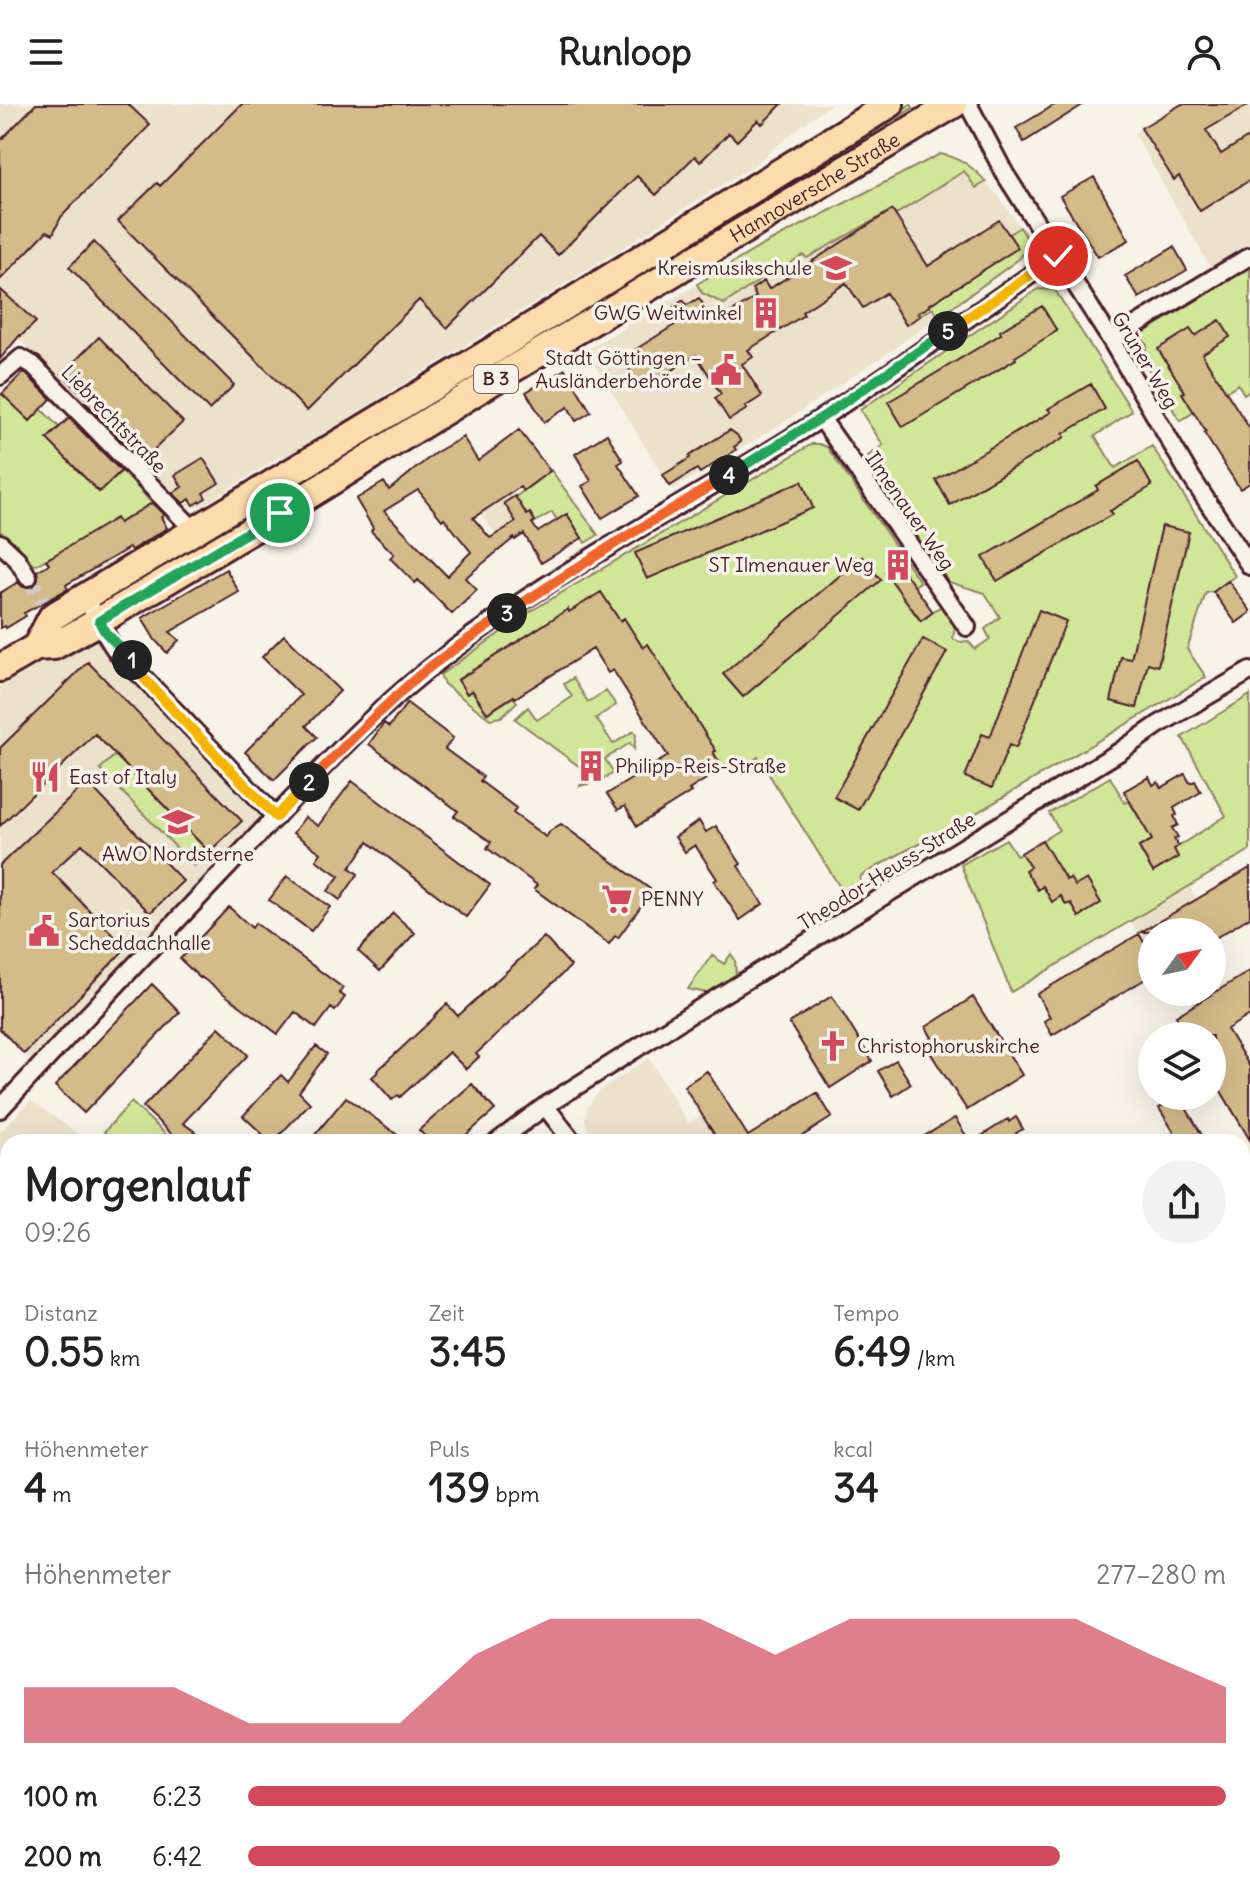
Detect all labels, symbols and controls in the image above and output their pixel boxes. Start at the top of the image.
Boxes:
icon: menu [24,30,68,74]
text: Runloop [558,30,692,75]
icon: person [1182,30,1226,74]
street label: Hannoversche Straße [725,127,904,248]
pin [1024,222,1092,290]
icon: check [1036,234,1080,278]
school or university icon: Kreismusikschule [819,251,853,285]
place label: Kreismusikschule [657,255,812,280]
building icon: GWG Weitwinkel [749,296,783,330]
place label: GWG Weitwinkel [594,300,742,325]
street label: Grüner Weg [1107,307,1184,413]
pin: 5 [928,311,968,351]
text: 5 [942,317,954,345]
place label: Stadt Göttingen – Ausländerbehörde [535,345,702,393]
public building icon: Stadt Göttingen – Ausländerbehörde [709,353,743,387]
street label: Liebrechtstraße [57,359,172,478]
road number: B 3 [474,365,518,393]
street label: Ilmenauer Weg [860,447,961,575]
pin: 4 [709,455,749,495]
text: 4 [723,461,735,489]
pin [246,479,314,547]
icon: arrive [258,491,302,535]
building icon: ST Ilmenauer Weg [881,548,915,582]
place label: ST Ilmenauer Weg [709,552,874,577]
pin: 3 [487,593,527,633]
text: 3 [501,599,513,627]
pin: 1 [112,640,152,680]
text: 1 [128,646,136,674]
building icon: Philipp-Reis-Straße [574,749,608,783]
place label: Philipp-Reis-Straße [615,753,786,778]
restaurant icon: East of Italy [28,760,62,794]
pin: 2 [289,762,329,802]
place label: East of Italy [69,764,177,789]
text: 2 [303,768,315,796]
school or university icon: AWO Nordsterne [161,805,195,839]
street label: Theodor-Heuss-Straße [794,806,980,935]
place label: AWO Nordsterne [102,841,254,866]
supermarket icon: PENNY [600,882,634,916]
place label: PENNY [641,886,704,911]
place label: Sartorius Scheddachhalle [68,907,211,955]
public building icon: Sartorius Scheddachhalle [27,914,61,948]
north arrow [1138,918,1226,1006]
map controls [1138,918,1226,1110]
button: layers [1138,1022,1226,1110]
church icon: Christophoruskirche [816,1029,850,1063]
place label: Christophoruskirche [857,1033,1040,1058]
text: Morgenlauf [24,1158,250,1213]
button: share [1142,1160,1226,1244]
text: 09:26 [24,1216,91,1249]
text: Distanz [24,1299,98,1327]
text: Zeit [429,1299,465,1327]
text: Tempo [833,1299,899,1327]
text: 0.55 [24,1327,105,1377]
text: 3:45 [429,1327,507,1377]
text: 6:49 [833,1327,912,1377]
text: km [105,1344,140,1372]
text: /km [912,1344,955,1372]
text: Höhenmeter [24,1435,149,1463]
text: Puls [429,1435,470,1463]
text: kcal [833,1435,873,1463]
text: 4 [24,1463,47,1513]
text: 139 [429,1463,490,1513]
text: 34 [833,1463,879,1513]
text: m [47,1480,72,1508]
text: bpm [490,1480,539,1508]
text: Höhenmeter [24,1558,171,1591]
text: 277–280 m [1096,1558,1226,1591]
text: 100 m [24,1780,98,1813]
text: 6:23 [152,1780,202,1813]
text: 200 m [24,1840,101,1873]
text: 6:42 [152,1840,202,1873]

